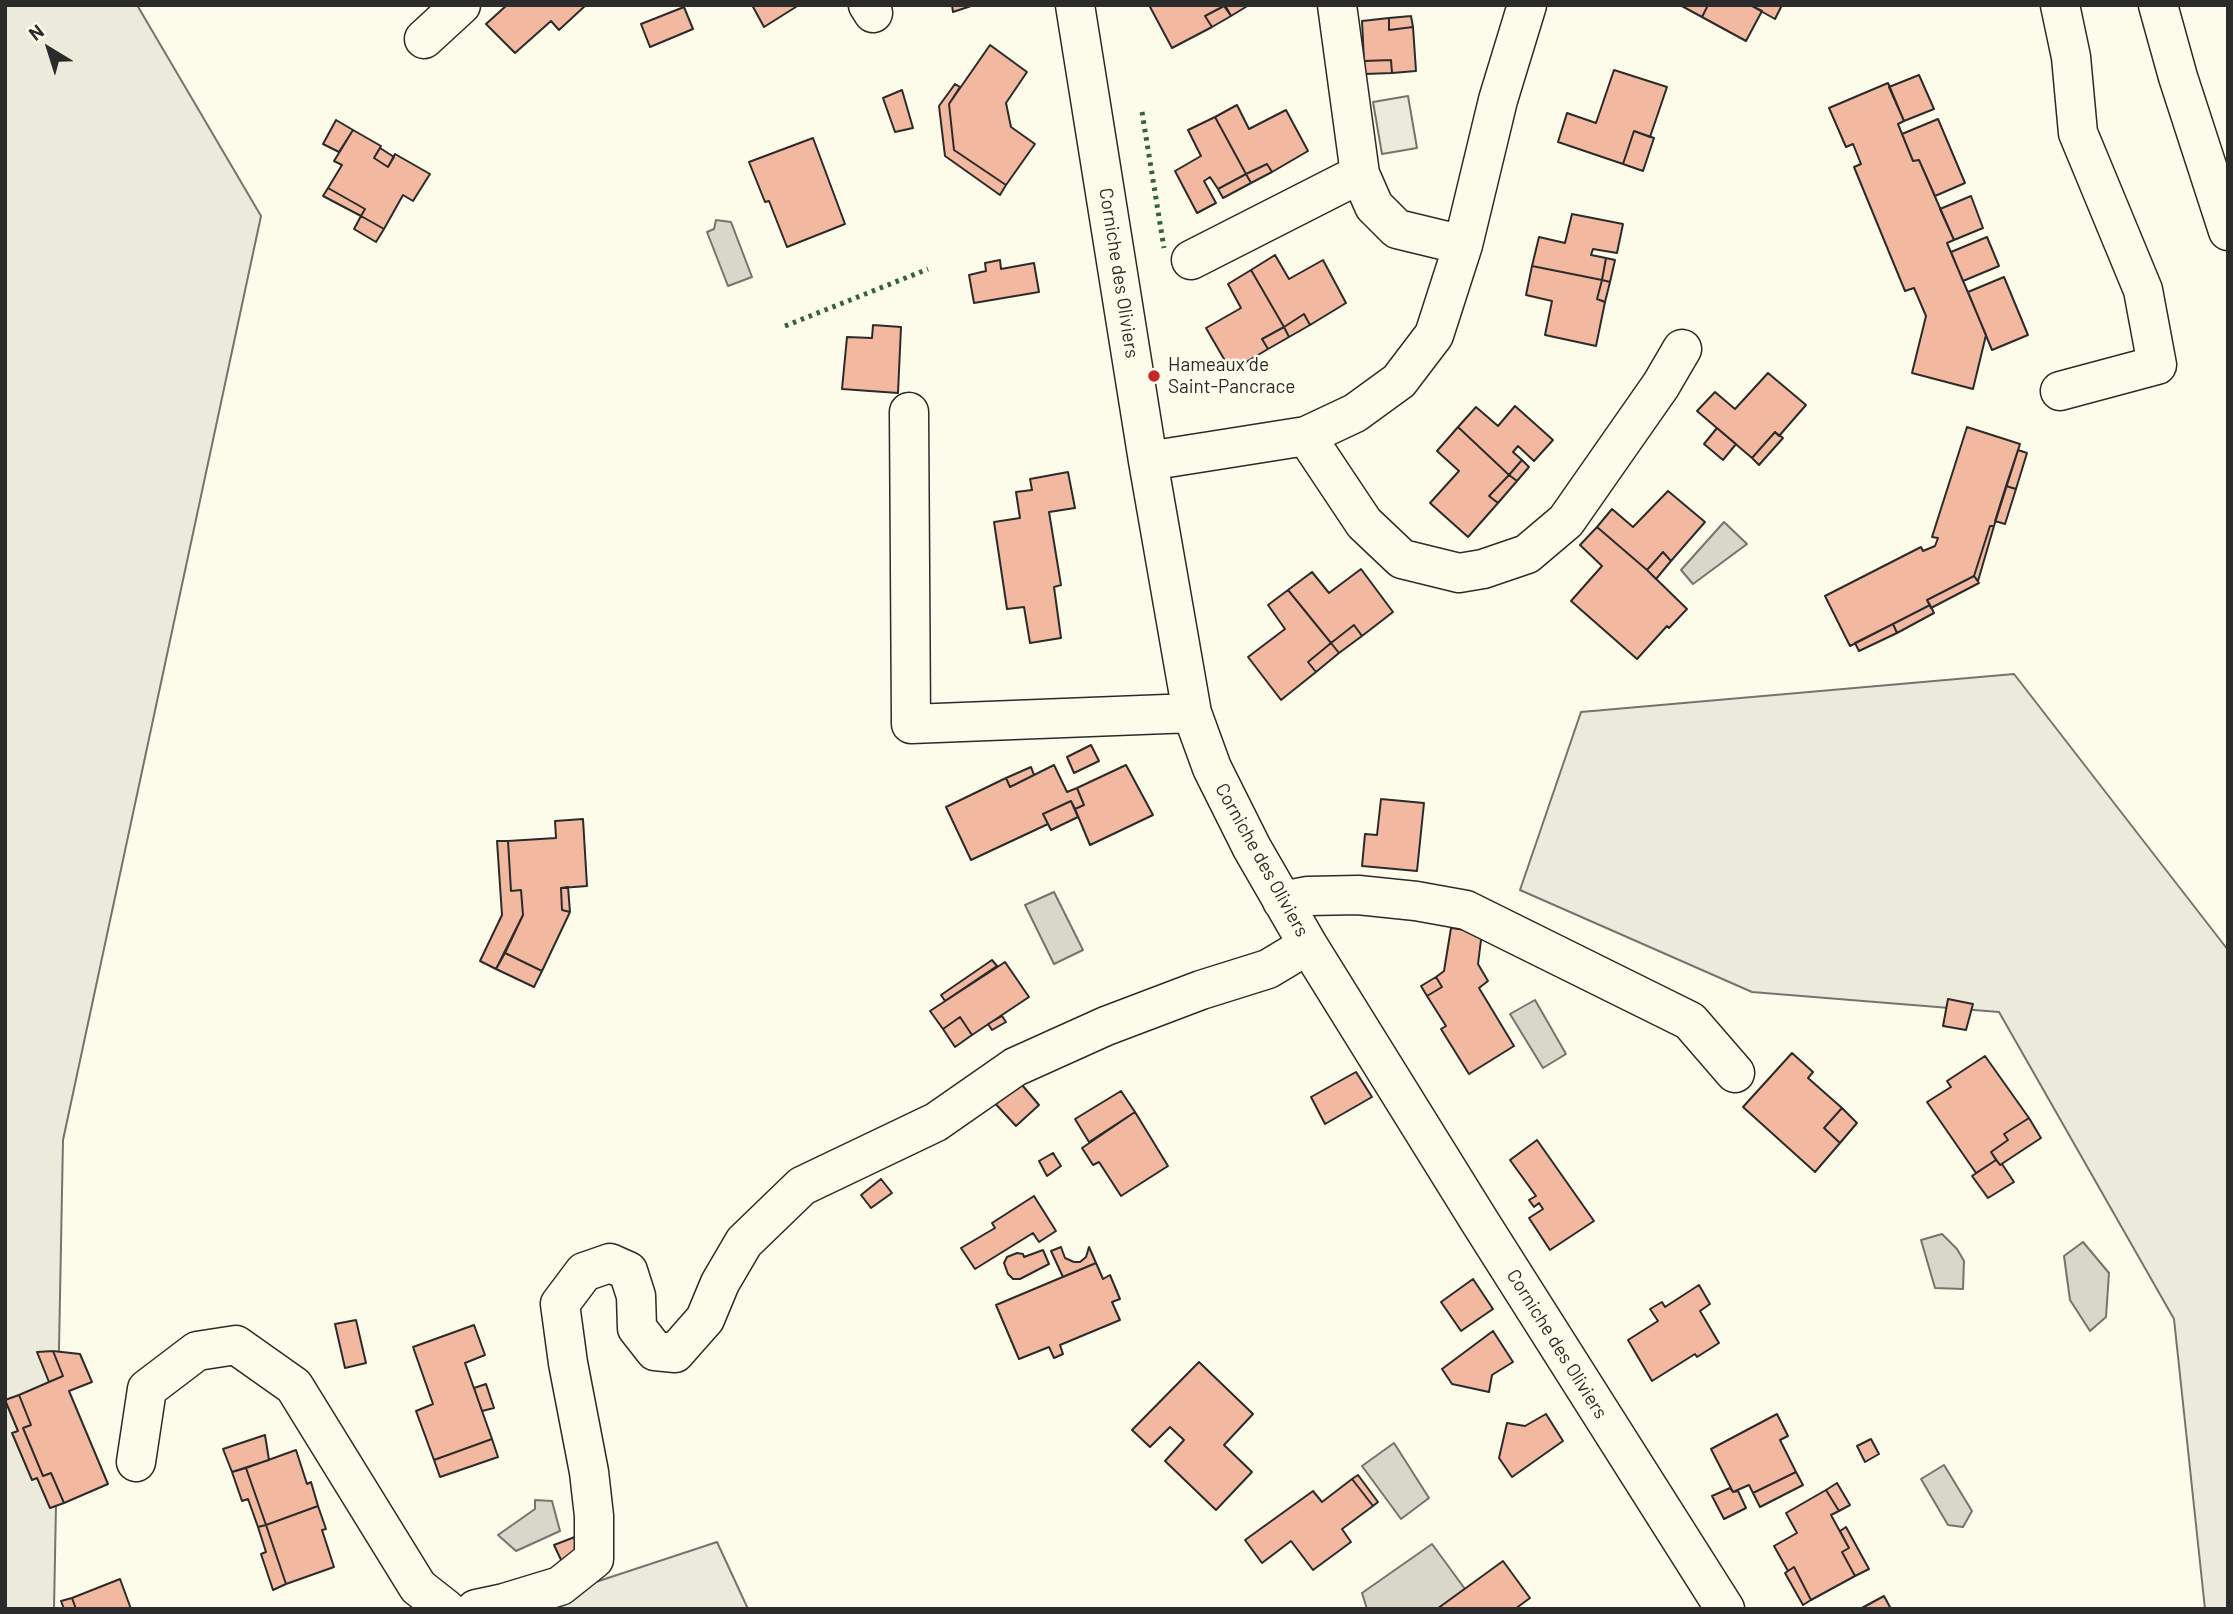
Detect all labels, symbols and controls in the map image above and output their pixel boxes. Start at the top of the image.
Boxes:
north arrow [14,14,84,84]
text: N [24,19,48,45]
street label: Corniche des Oliviers [1094,186,1144,360]
place label: Hameaux de Saint-Pancrace [1168,354,1295,398]
marker: Hameaux de Saint-Pancrace [1146,368,1162,384]
street label: Corniche des Oliviers [1210,779,1314,941]
street label: Corniche des Oliviers [1502,1265,1612,1423]

